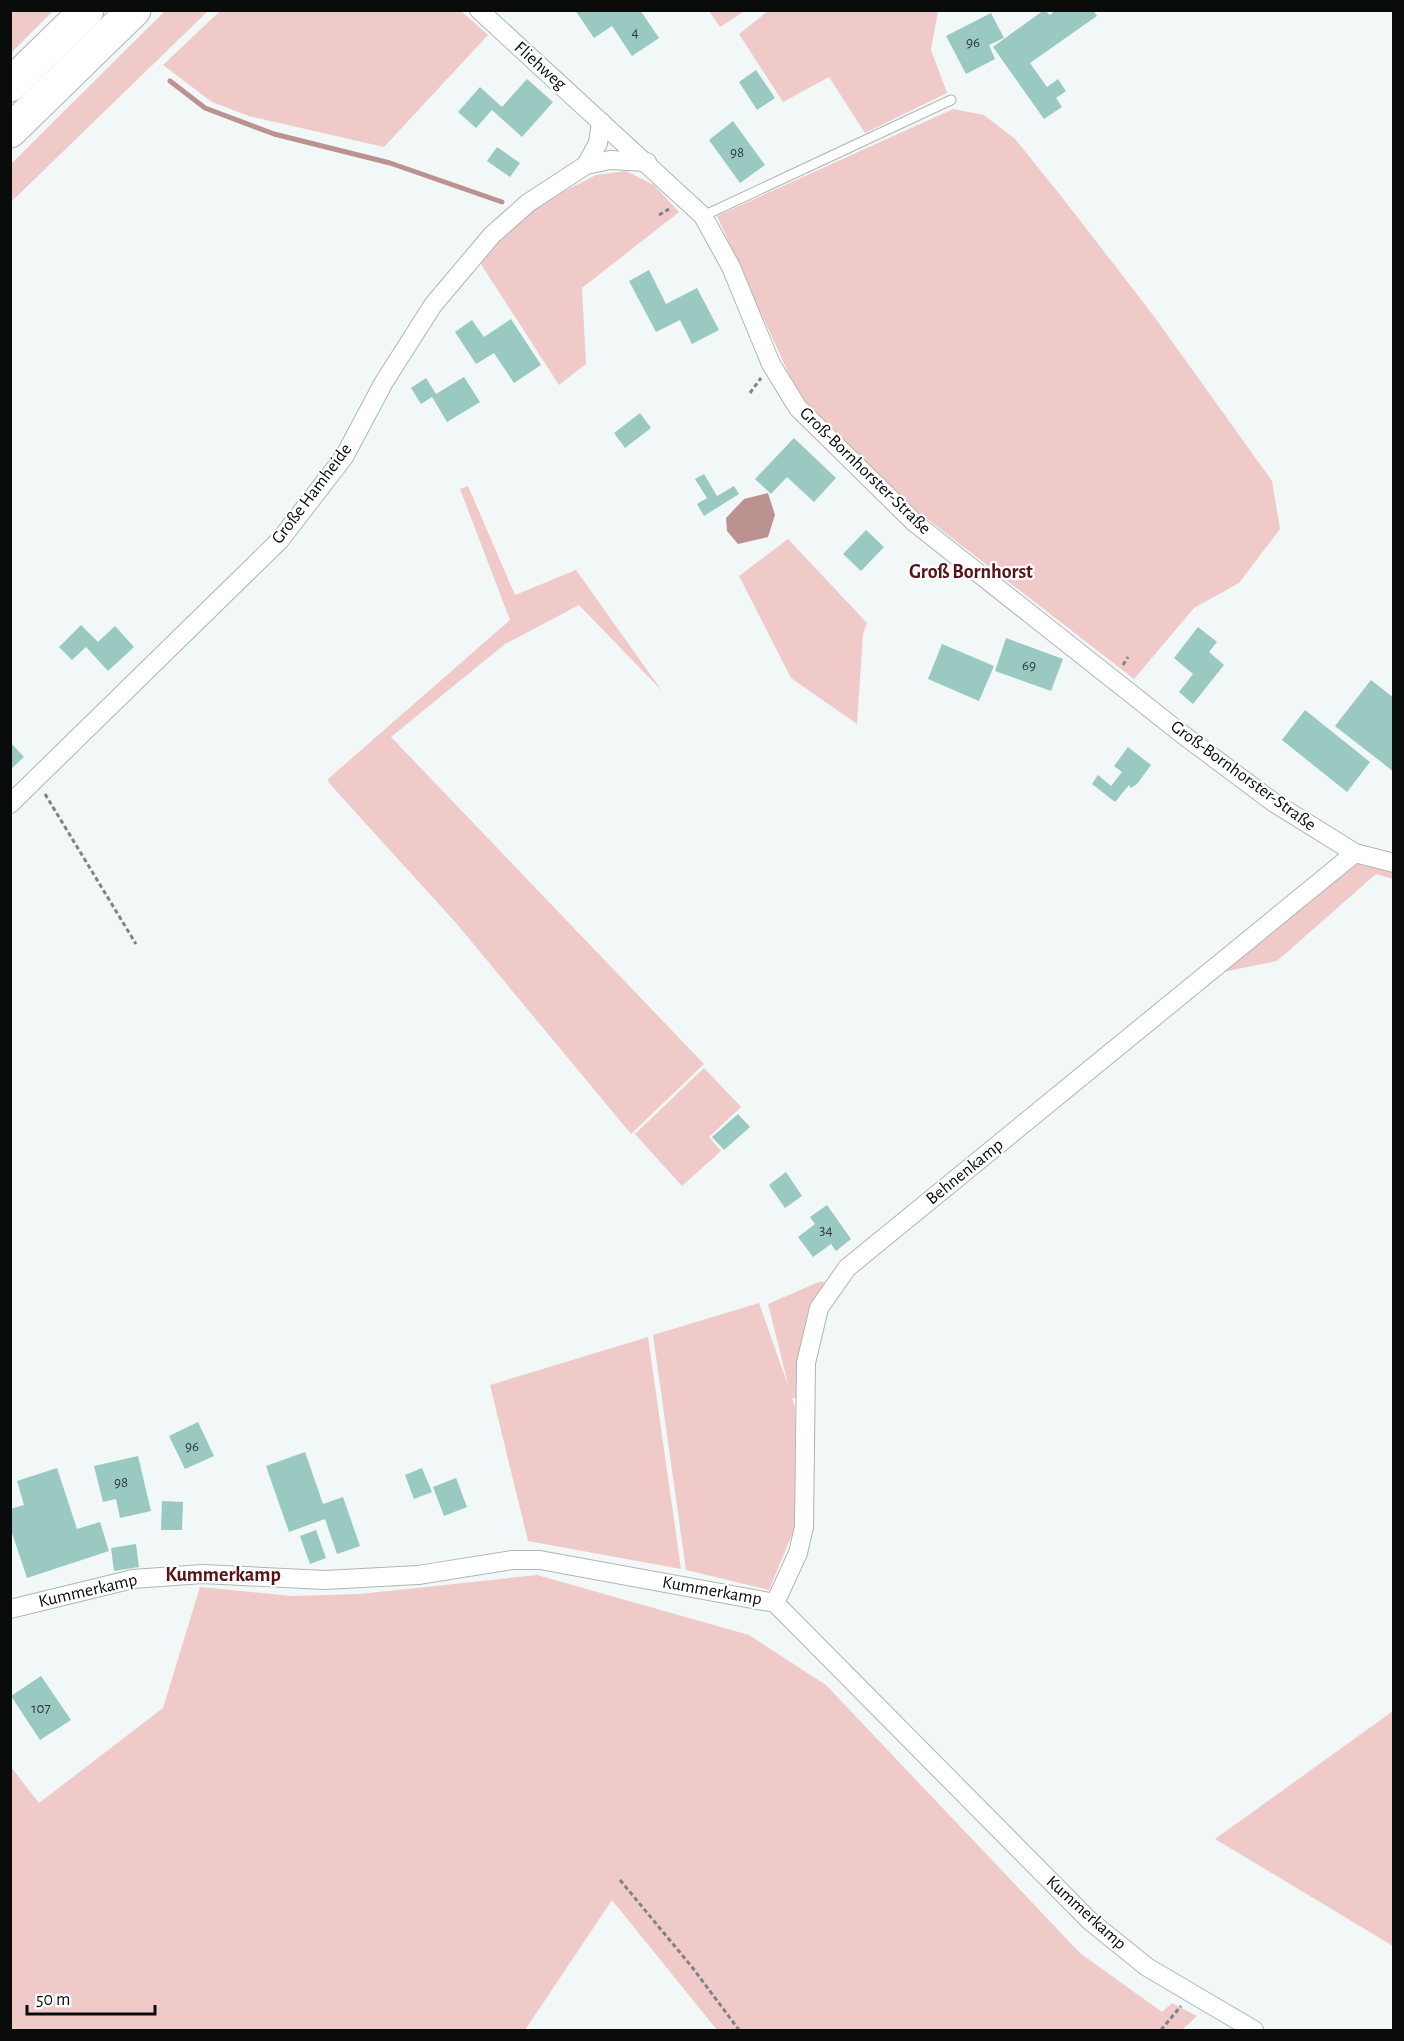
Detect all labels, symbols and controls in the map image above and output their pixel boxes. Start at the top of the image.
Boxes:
house number: 4 [631,25,639,40]
house number: 96 [966,35,980,50]
street label: Fliehweg [511,38,569,94]
house number: 98 [730,145,744,160]
street label: Groß-Bornhorster-Straße [796,404,934,538]
street label: Große Hamheide [269,441,355,547]
district label: Groß Bornhorst [909,562,1033,582]
house number: 69 [1022,658,1036,673]
street label: Groß-Bornhorster-Straße [1167,717,1319,835]
street label: Behnenkamp [923,1136,1007,1208]
house number: 34 [819,1223,833,1238]
house number: 96 [185,1439,199,1454]
house number: 98 [114,1475,128,1490]
district label: Kummerkamp [165,1565,281,1585]
street label: Kummerkamp [37,1571,139,1611]
street label: Kummerkamp [661,1573,763,1609]
house number: 107 [31,1701,51,1716]
street label: Kummerkamp [1043,1873,1129,1953]
scale bar [27,1978,154,2016]
text: 50 m [36,1991,70,2009]

